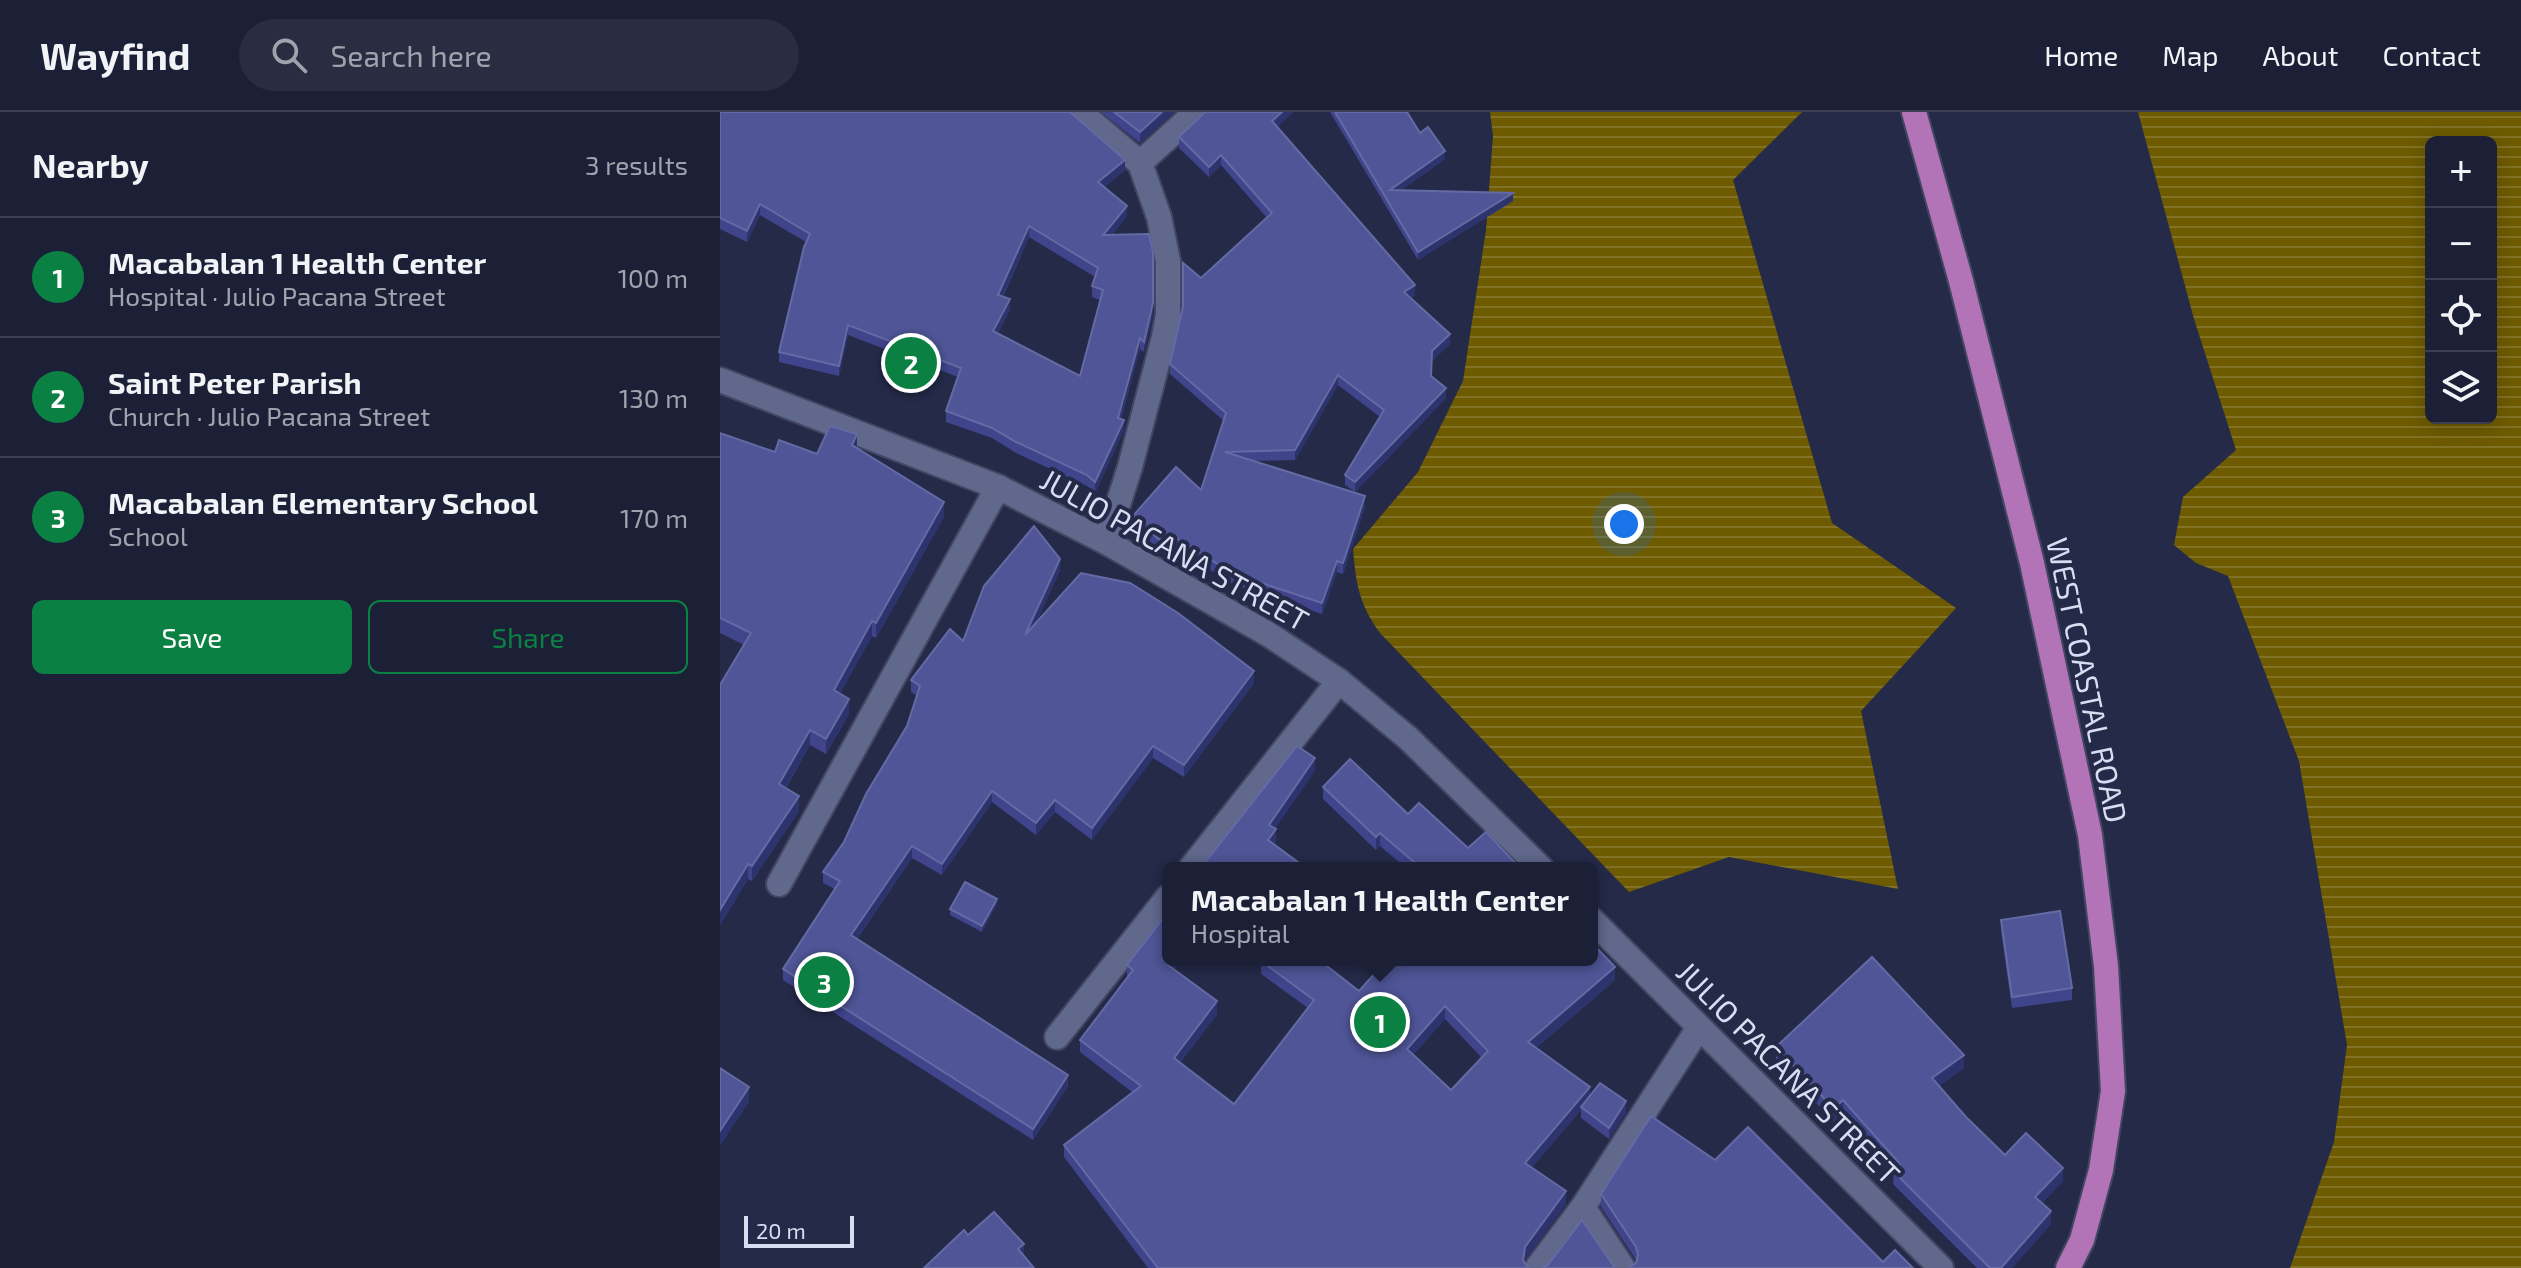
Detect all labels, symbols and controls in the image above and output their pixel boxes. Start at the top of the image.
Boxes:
search box [239,19,799,91]
text: Wayfind [40,32,191,78]
icon: search [267,33,311,77]
text: Search here [331,37,492,73]
text: Home [2044,38,2118,72]
text: Map [2162,38,2219,72]
text: About [2263,38,2338,72]
text: Contact [2382,38,2481,72]
map controls [2425,136,2497,424]
button: + [2425,136,2497,208]
text: Nearby [32,144,149,185]
text: 3 results [585,149,688,180]
button: − [2425,208,2497,280]
text: Macabalan 1 Health Center [108,244,486,280]
text: 1 [52,262,64,293]
text: 100 m [618,262,688,293]
text: Hospital · Julio Pacana Street [108,280,446,311]
button: locate [2425,280,2497,352]
pin: 2 [885,333,937,393]
button: layers [2425,352,2497,424]
text: Saint Peter Parish [108,364,362,400]
text: 2 [50,382,66,413]
text: 130 m [619,382,688,413]
text: Church · Julio Pacana Street [108,400,430,431]
street label: JULIO PACANA STREET [1035,460,1315,638]
text: Macabalan Elementary School [108,484,538,520]
text: 3 [51,502,65,533]
text: 170 m [620,502,688,533]
your location [1604,504,1644,544]
text: School [108,520,188,551]
street label: WEST COASTAL ROAD [2040,534,2136,826]
button: Save [32,600,352,674]
button: Share [368,600,688,674]
popup [1162,862,1598,966]
text: Macabalan 1 Health Center [1191,881,1569,917]
text: Hospital [1191,917,1290,948]
pin: 3 [798,952,850,1012]
street label: JULIO PACANA STREET [1670,953,1908,1191]
pin: 1 [1354,992,1406,1052]
scale bar [744,1212,854,1248]
text: 20 m [756,1217,806,1243]

